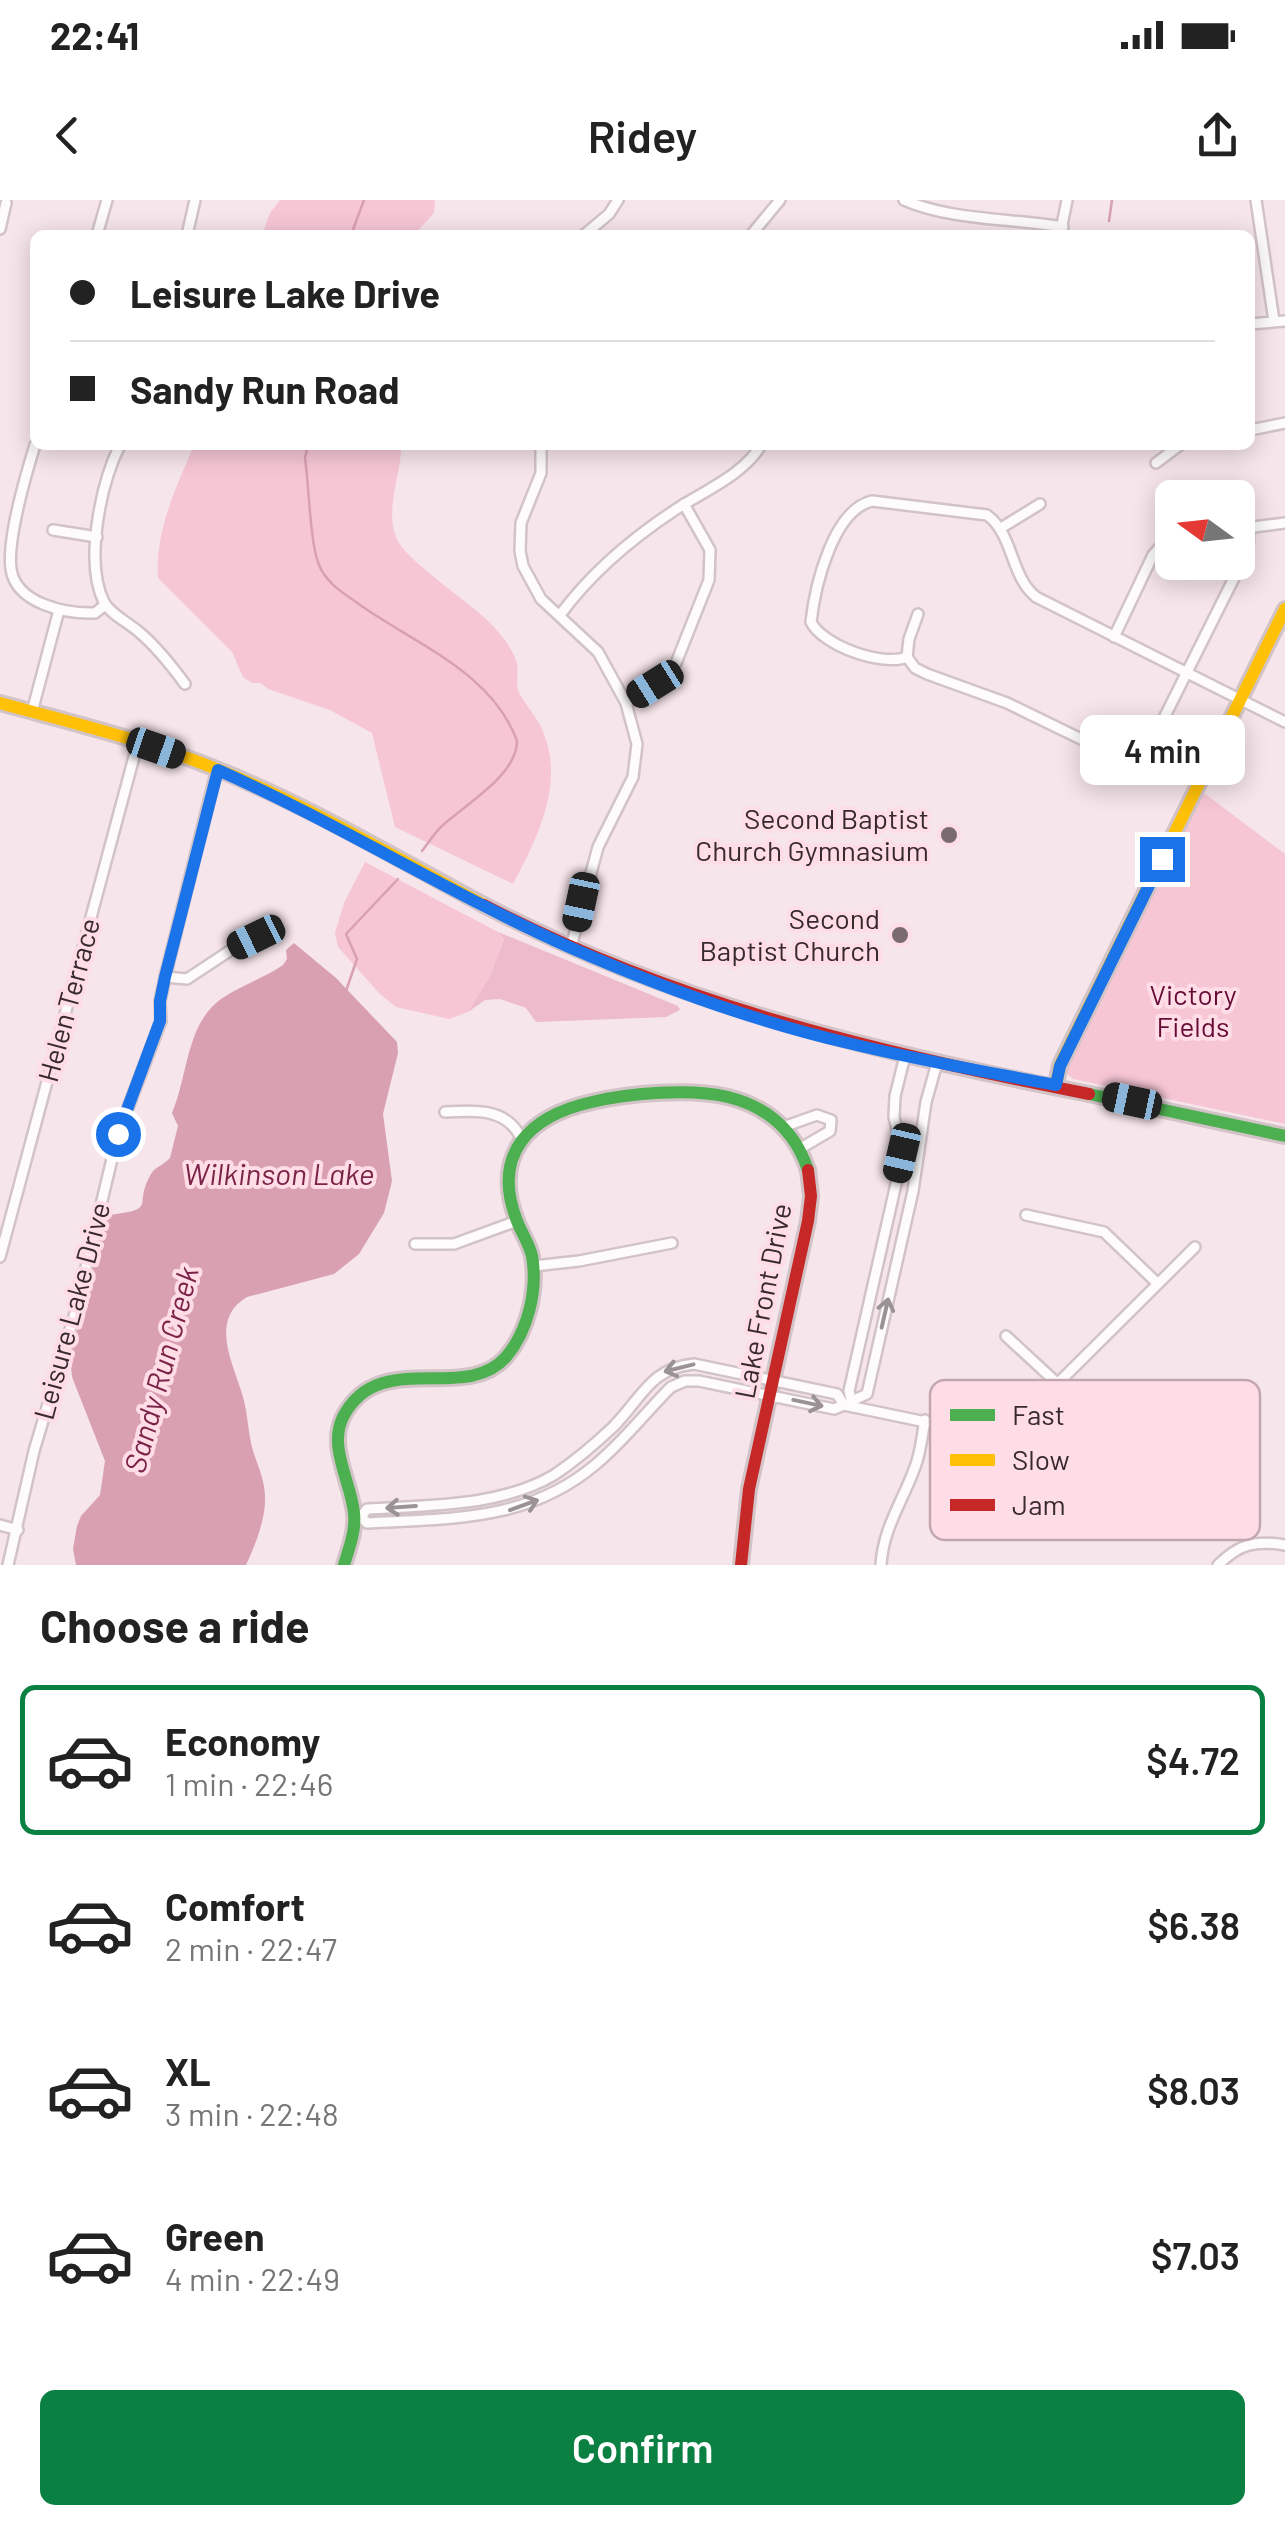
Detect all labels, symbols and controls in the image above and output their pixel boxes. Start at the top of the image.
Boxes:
text: 22:41 [50,12,139,58]
icon: back [40,108,95,163]
text: Ridey [588,108,697,162]
icon: share [1190,108,1245,163]
text: Leisure Lake Drive [130,270,440,316]
text: Sandy Run Road [130,366,400,412]
north arrow [1155,480,1255,580]
map controls [1155,480,1255,580]
car [622,655,688,713]
callout: 4 min [1080,714,1244,784]
car [123,724,189,772]
text: 4 min [1124,731,1201,769]
place label: Second Baptist Church Gymnasium [695,801,929,867]
marker: Second Baptist Church Gymnasium [938,824,960,846]
route end [1140,837,1185,882]
car [560,870,602,934]
place label: Second Baptist Church [699,901,880,967]
car [222,910,290,964]
street label: Helen Terrace [30,914,106,1085]
marker: Second Baptist Church [889,924,911,946]
park label: Victory Fields [1149,977,1237,1043]
car [1100,1080,1164,1122]
route start [96,1112,141,1157]
car [881,1120,923,1186]
water label: Wilkinson Lake [184,1155,374,1191]
street label: Leisure Lake Drive [26,1198,116,1423]
street label: Lake Front Drive [726,1200,798,1401]
water label: Sandy Run Creek [115,1262,205,1477]
one-way arrow [877,1298,895,1330]
one-way arrow [664,1360,696,1378]
legend [930,1380,1260,1540]
one-way arrow [791,1395,823,1413]
text: Fast [1012,1397,1065,1431]
text: Slow [1012,1442,1070,1476]
text: Jam [1012,1487,1066,1521]
one-way arrow [509,1494,539,1512]
one-way arrow [386,1497,418,1516]
text: Choose a ride [40,1598,310,1652]
icon: car [45,1715,135,1805]
text: Economy [165,1718,320,1764]
text: $4.72 [1146,1737,1240,1783]
text: 1 min · 22:46 [165,1764,333,1802]
icon: car [45,1880,135,1970]
text: Comfort [165,1883,305,1929]
text: $6.38 [1148,1902,1240,1948]
text: 2 min · 22:47 [165,1929,337,1967]
icon: car [45,2045,135,2135]
text: XL [165,2048,211,2094]
text: $8.03 [1147,2067,1240,2113]
text: 3 min · 22:48 [165,2094,339,2132]
icon: car [45,2210,135,2300]
text: Green [165,2213,265,2259]
text: $7.03 [1151,2232,1240,2278]
text: 4 min · 22:49 [165,2259,340,2297]
button: Confirm [40,2390,1245,2505]

